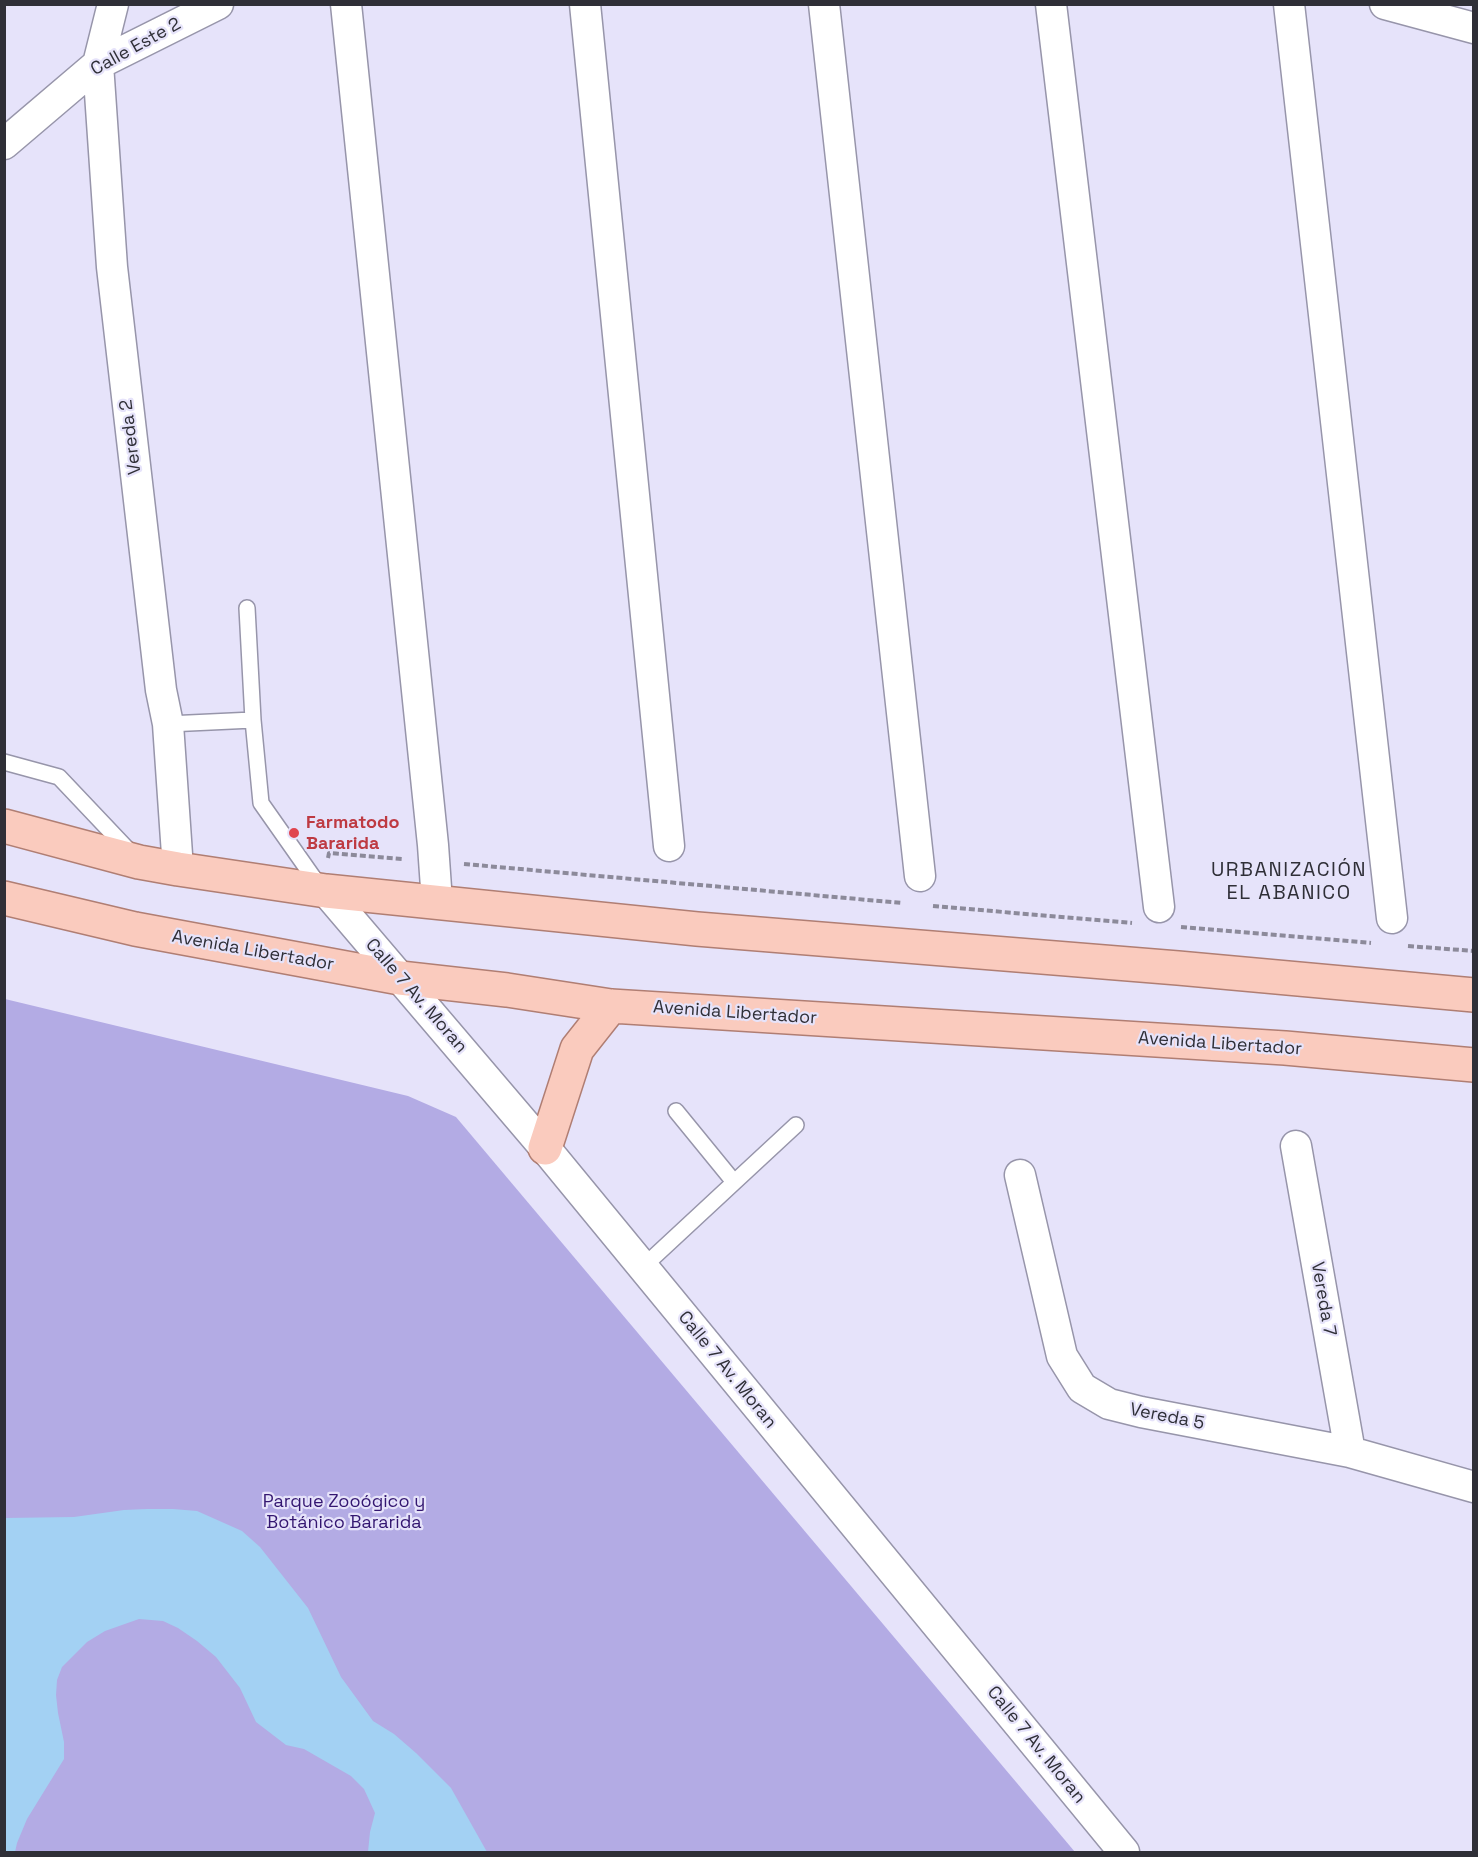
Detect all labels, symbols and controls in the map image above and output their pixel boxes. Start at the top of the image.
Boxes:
street label: Calle Este 2 [87,13,185,81]
street label: Vereda 2 [116,398,146,476]
place label: Farmatodo Bararida [306,812,400,854]
marker: Farmatodo Bararida [287,826,301,840]
district label: URBANIZACIÓN EL ABANICO [1211,859,1367,906]
street label: Avenida Libertador [170,926,336,976]
street label: Calle 7 Av. Moran [360,934,472,1058]
street label: Avenida Libertador [652,997,818,1029]
street label: Avenida Libertador [1137,1028,1303,1060]
street label: Vereda 7 [1306,1260,1340,1338]
street label: Calle 7 Av. Moran [673,1307,781,1433]
street label: Vereda 5 [1128,1399,1206,1435]
park label: Parque Zooógico y Botánico Bararida [263,1491,425,1534]
street label: Calle 7 Av. Moran [982,1682,1090,1808]

